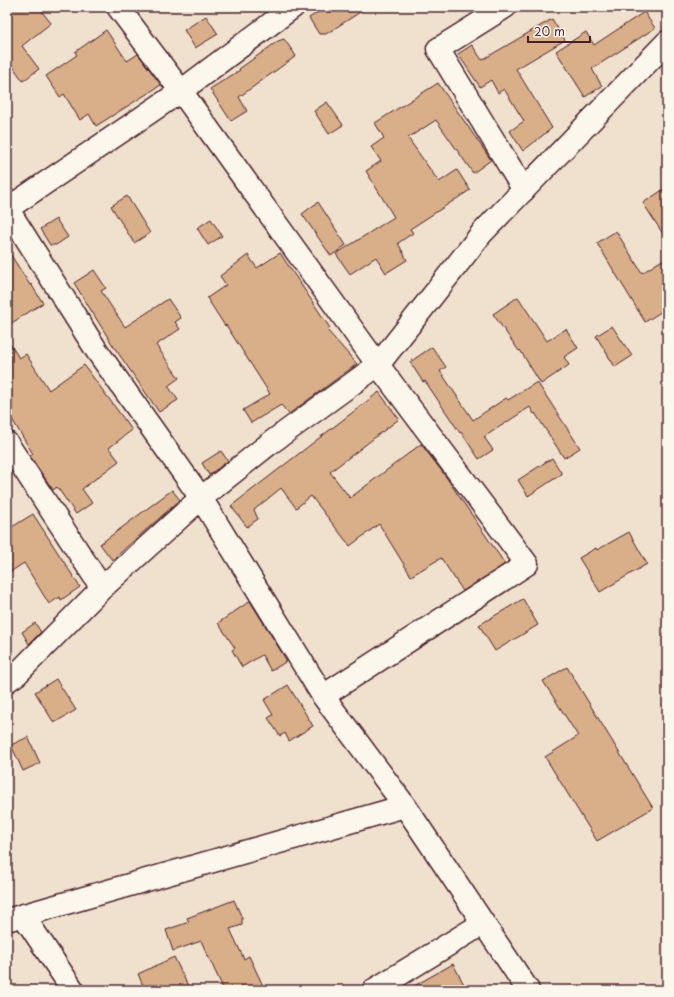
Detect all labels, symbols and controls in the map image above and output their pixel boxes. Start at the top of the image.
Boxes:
scale bar [528,18,590,44]
text: 20 m [534,22,565,40]

